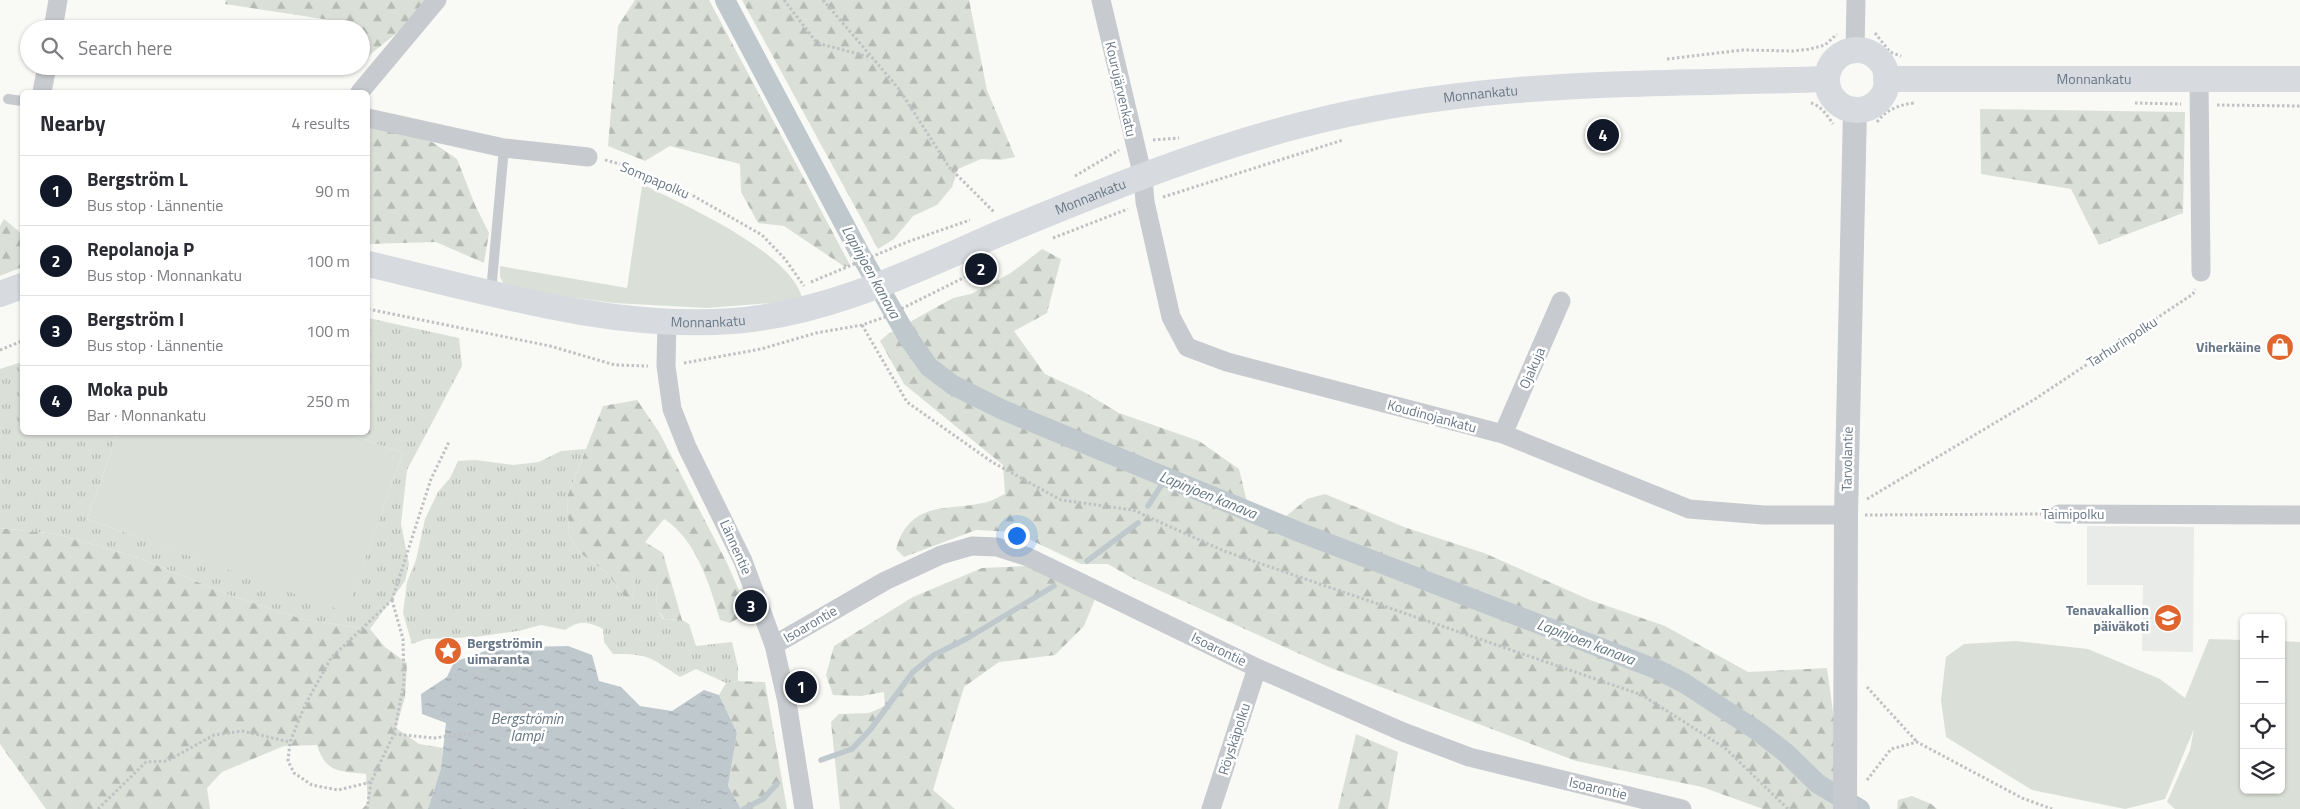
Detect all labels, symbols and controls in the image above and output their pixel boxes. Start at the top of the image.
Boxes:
search box [20,20,370,75]
text: Search here [78,33,172,62]
icon: search [38,34,66,62]
street label: Kourujärvenkatu [1100,39,1143,139]
street label: Monnankatu [2057,68,2131,89]
street label: Monnankatu [1442,79,1518,108]
text: Nearby [40,107,105,139]
text: 4 results [291,111,350,135]
pin: 4 [1587,116,1619,154]
street label: Sompapolku [617,156,693,204]
text: Bergström L [87,164,188,193]
street label: Monnankatu [1051,173,1129,220]
text: 1 [52,179,60,203]
text: 90 m [315,179,350,203]
text: Bus stop · Lännentie [87,193,223,217]
water label: Lapinjoen kanava [836,221,907,324]
text: Repolanoja P [87,234,194,263]
text: 2 [52,249,60,273]
text: 100 m [306,249,350,273]
pin: 2 [965,250,997,288]
text: Bus stop · Monnankatu [87,263,242,287]
text: Bergström I [87,304,184,333]
street label: Monnankatu [670,309,746,332]
street label: Tarhurinpolku [2082,311,2161,372]
text: 3 [52,319,60,343]
text: 100 m [306,319,350,343]
shop icon: Viherkäine [2265,332,2295,362]
text: Bus stop · Lännentie [87,333,223,357]
place label: Viherkäine [2196,336,2261,357]
street label: Ojakuja [1513,344,1550,392]
text: Moka pub [87,374,168,403]
text: 4 [52,389,60,413]
text: 250 m [306,389,350,413]
street label: Koudinojankatu [1385,394,1479,438]
text: Bar · Monnankatu [87,403,206,427]
street label: Tarvolantie [1835,426,1858,492]
water label: Lapinjoen kanava [1156,465,1262,525]
street label: Taimipolku [2041,503,2105,524]
street label: Lännentie [715,516,758,578]
your location [1004,523,1030,549]
pin: 3 [735,587,767,625]
place label: Tenavakallion päiväkoti [2066,599,2149,636]
street label: Isoarontie [779,600,841,647]
school or university icon: Tenavakallion päiväkoti [2153,603,2183,633]
water label: Lapinjoen kanava [1534,612,1640,671]
map controls [2240,614,2285,794]
button: + [2240,614,2285,659]
street label: Isoarontie [1188,626,1250,671]
place label: Bergströmin uimaranta [467,632,543,669]
place icon: Bergströmin uimaranta [433,636,463,666]
button: − [2240,659,2285,704]
pin: 1 [785,668,817,706]
street label: Röyskäpolku [1212,700,1255,778]
button: locate [2240,704,2285,749]
water label: Bergströmin lampi [491,707,564,747]
button: layers [2240,749,2285,794]
street label: Isoarontie [1567,771,1629,804]

